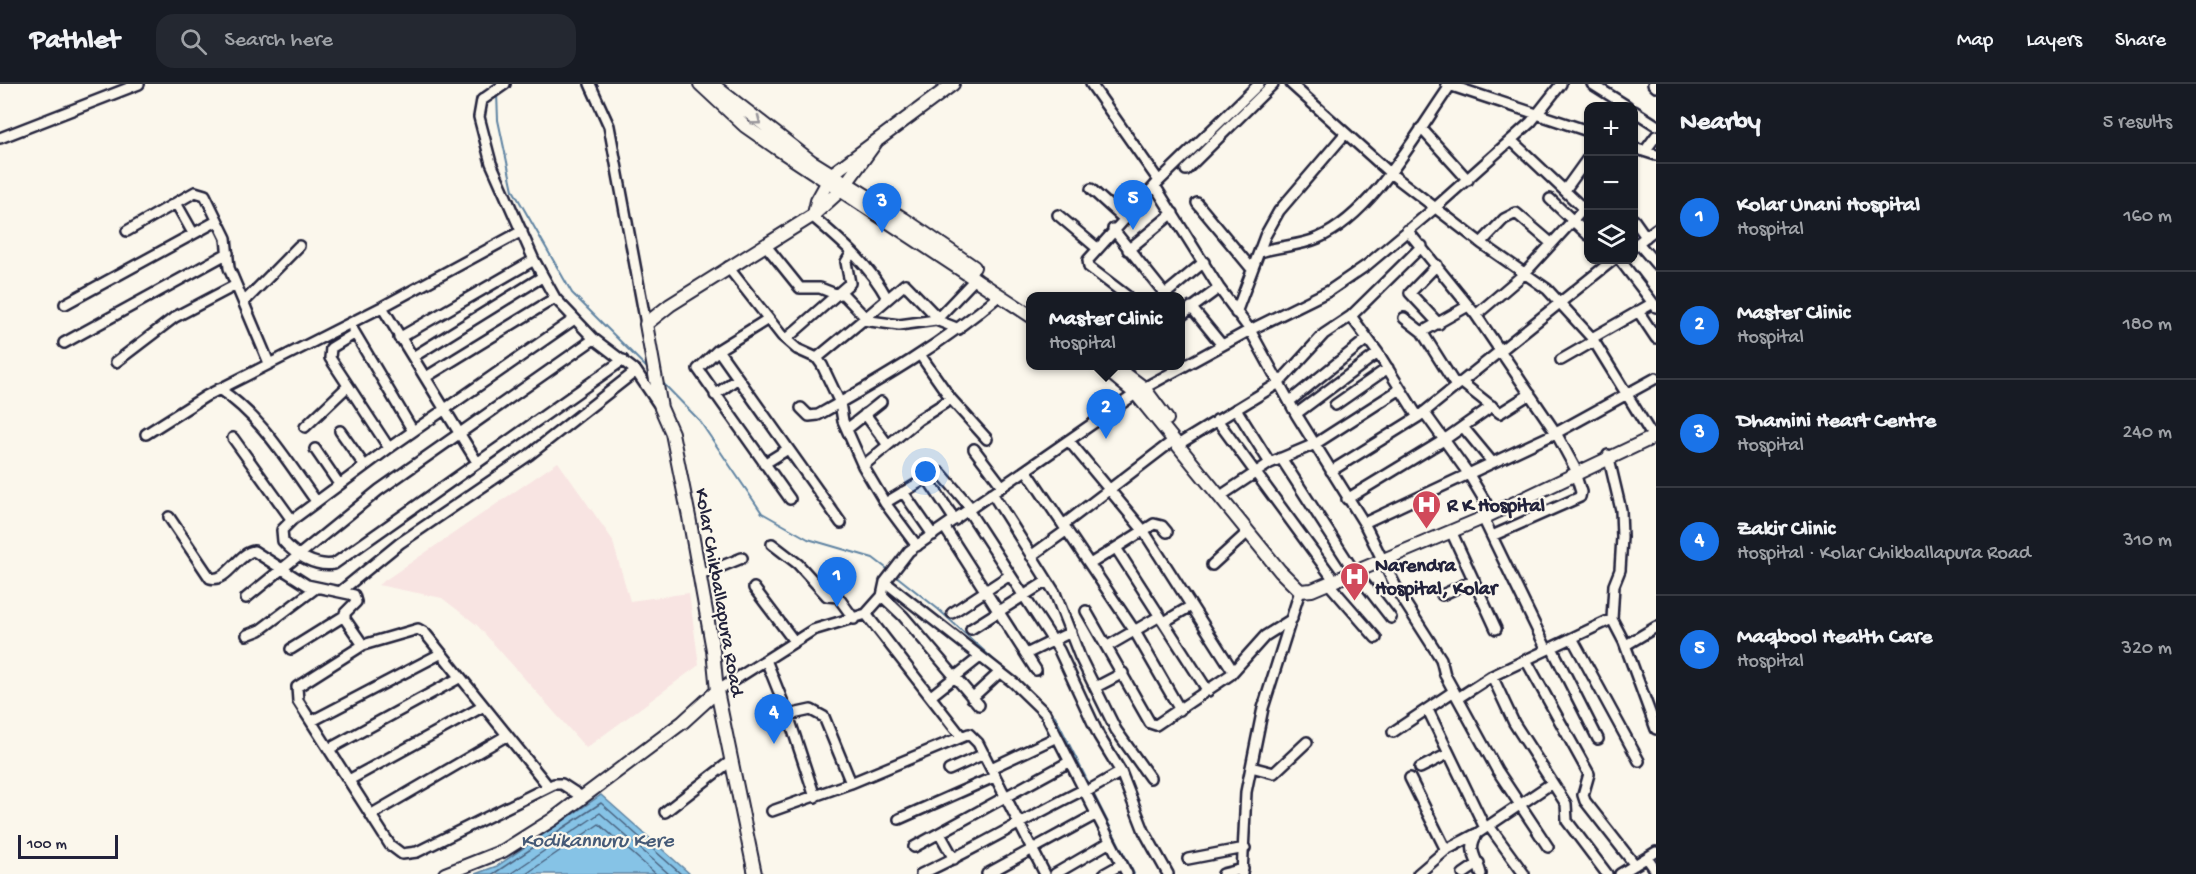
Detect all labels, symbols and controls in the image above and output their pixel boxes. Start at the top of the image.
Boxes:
search box [156,14,576,68]
text: Pathlet [30,25,120,58]
icon: search [177,25,210,58]
text: Search here [225,28,333,54]
text: Map [1957,29,1993,54]
text: Layers [2026,29,2082,54]
text: Share [2115,29,2166,54]
map controls [1584,102,1638,264]
button: + [1584,102,1638,156]
text: Nearby [1680,108,1761,139]
text: 5 results [2103,112,2172,135]
one-way arrow [750,114,761,125]
button: − [1584,156,1638,210]
pin: 5 [1114,180,1152,230]
pin: 3 [862,184,902,233]
text: Kolar Unani Hospital [1737,193,1920,219]
text: 1 [1695,206,1704,229]
text: 160 m [2123,206,2172,229]
button: layers [1584,210,1638,264]
text: Hospital [1737,219,1804,242]
popup [1026,292,1185,370]
text: Master Clinic [1737,301,1850,327]
text: Master Clinic [1049,307,1162,333]
text: 2 [1695,314,1704,337]
text: 180 m [2123,314,2172,337]
text: Hospital [1737,327,1804,350]
text: Hospital [1049,333,1116,356]
pin: 2 [1086,390,1126,439]
text: Dhamini Heart Centre [1737,409,1936,435]
text: 3 [1694,422,1705,445]
text: 240 m [2122,422,2172,445]
text: Hospital [1737,435,1804,458]
your location [911,457,940,486]
street label: Kolar Chikballapura Road [688,487,748,701]
hospital icon: R K Hospital [1410,488,1442,530]
place label: R K Hospital [1446,496,1546,519]
text: Zakir Clinic [1737,517,1835,543]
text: 4 [1695,530,1704,553]
text: 310 m [2123,530,2172,553]
text: Hospital · Kolar Chikballapura Road [1737,543,2031,566]
place label: Narendra Hospital, Kolar [1375,556,1499,602]
pin: 1 [818,558,856,607]
hospital icon: Narendra Hospital, Kolar [1338,560,1370,602]
text: Maqbool Health Care [1737,625,1932,651]
text: 5 [1694,638,1705,661]
text: 320 m [2122,638,2172,661]
text: Hospital [1737,651,1804,674]
pin: 4 [754,694,794,744]
water label: Kodikannuru Kere [520,830,675,855]
scale bar [18,832,118,860]
text: 100 m [27,836,67,855]

